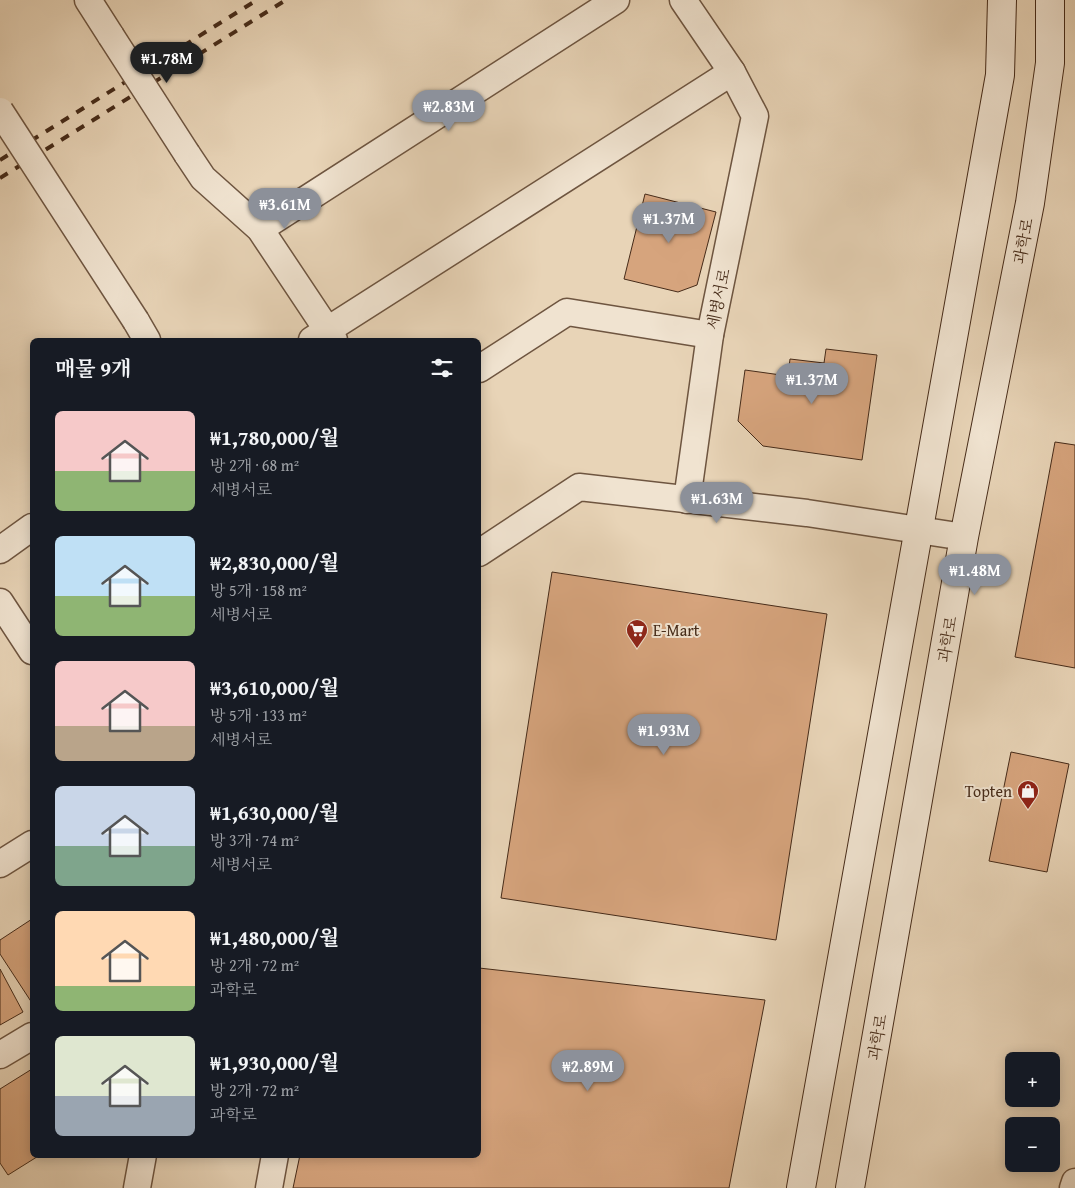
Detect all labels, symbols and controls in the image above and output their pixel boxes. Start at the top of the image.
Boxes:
pin: ₩1.78M [126,42,208,84]
text: ₩1.78M [141,46,193,70]
pin: ₩2.83M [408,90,490,132]
text: ₩2.83M [423,94,475,118]
pin: ₩3.61M [244,188,326,230]
text: ₩3.61M [259,192,311,216]
pin: ₩1.37M [628,202,710,244]
text: ₩1.37M [643,206,695,230]
street label: 과학로 [1007,215,1039,266]
street label: 세병서로 [700,266,736,332]
text: 매물 9개 [55,353,131,384]
icon: filters [428,354,456,382]
pin: ₩1.37M [771,362,853,405]
text: ₩1.37M [786,367,838,391]
text: ₩1,780,000/월 [210,422,339,453]
icon: home [95,431,155,491]
text: 방 2개 · 68 m² [210,453,299,477]
text: 세병서로 [210,477,272,501]
pin: ₩1.63M [676,482,758,524]
text: ₩1.63M [691,486,743,510]
text: ₩2,830,000/월 [210,547,339,578]
pin: ₩1.48M [934,554,1016,596]
icon: home [95,556,155,616]
text: ₩1.48M [949,558,1001,582]
text: 방 5개 · 158 m² [210,578,307,602]
text: 세병서로 [210,602,272,626]
street label: 과학로 [931,614,963,664]
supermarket icon: E-Mart [625,618,649,649]
place label: E-Mart [653,618,700,642]
text: ₩3,610,000/월 [210,672,339,703]
icon: home [95,681,155,741]
text: 방 5개 · 133 m² [210,703,307,727]
pin: ₩1.93M [623,714,705,756]
text: ₩1.93M [638,718,690,742]
text: 세병서로 [210,727,272,751]
place label: Topten [965,779,1012,803]
shop icon: Topten [1016,779,1040,810]
text: ₩1,630,000/월 [210,797,339,828]
icon: home [95,806,155,866]
text: 방 3개 · 74 m² [210,828,299,852]
text: 세병서로 [210,852,272,876]
text: ₩1,480,000/월 [210,922,339,953]
icon: home [95,931,155,991]
text: 방 2개 · 72 m² [210,953,299,977]
text: 과학로 [210,977,256,1001]
street label: 과학로 [861,1012,893,1062]
text: ₩1,930,000/월 [210,1047,339,1078]
pin: ₩2.89M [547,1050,629,1092]
map controls [1005,1052,1060,1172]
button: + [1005,1052,1060,1107]
text: ₩2.89M [562,1054,614,1078]
icon: home [95,1056,155,1116]
text: 방 2개 · 72 m² [210,1078,299,1102]
text: 과학로 [210,1102,256,1126]
button: − [1005,1117,1060,1172]

